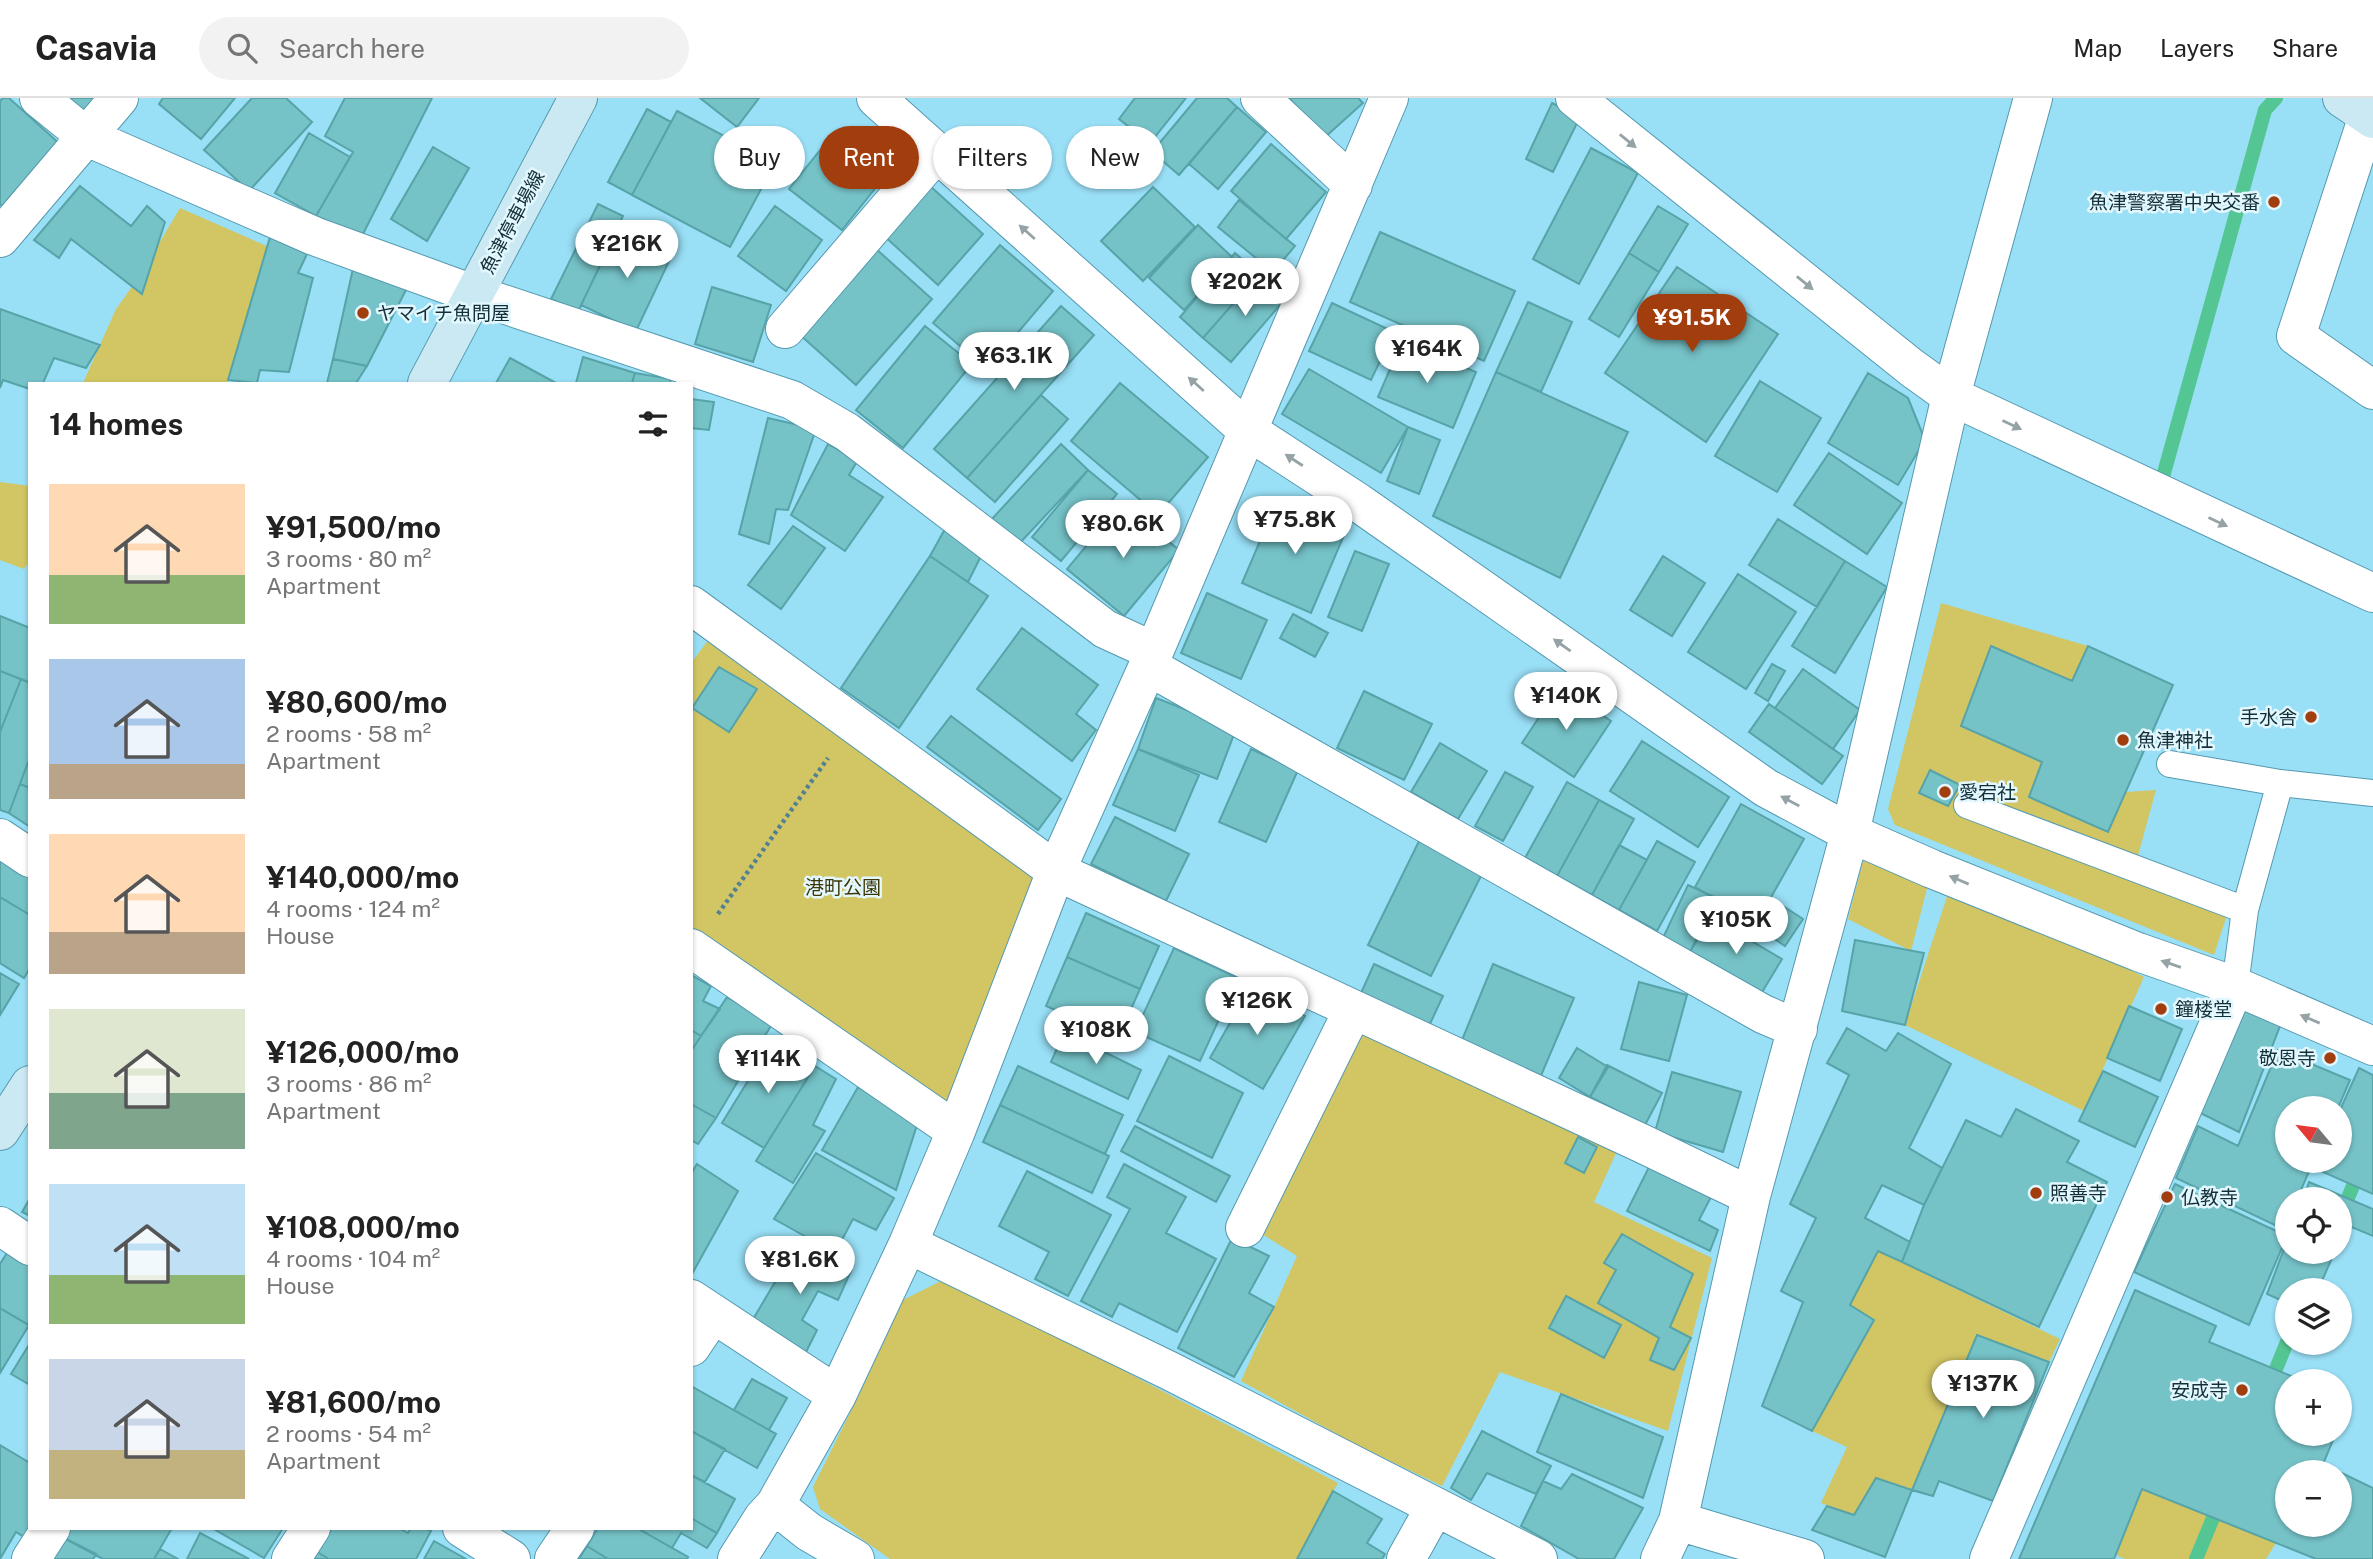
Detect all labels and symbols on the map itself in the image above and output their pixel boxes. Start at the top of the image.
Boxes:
one-way arrow [1618,133,1636,148]
street label: 魚津停車場線 [476,167,548,277]
place label: 魚津警察署中央交番 [2089,191,2260,213]
marker: 魚津警察署中央交番 [2266,194,2282,210]
pin: ¥216K [578,220,676,280]
one-way arrow [1019,225,1036,241]
pin: ¥202K [1196,258,1294,318]
one-way arrow [1797,275,1814,290]
pin: ¥91.5K [1635,294,1749,354]
place label: ヤマイチ魚問屋 [377,302,510,324]
marker: ヤマイチ魚問屋 [355,305,371,321]
pin: ¥164K [1378,326,1476,385]
pin: ¥63.1K [957,332,1071,392]
one-way arrow [1188,377,1205,392]
one-way arrow [2002,419,2022,431]
one-way arrow [1284,454,1304,467]
pin: ¥75.8K [1238,496,1352,556]
pin: ¥80.6K [1066,500,1180,560]
one-way arrow [2208,516,2228,528]
one-way arrow [1553,638,1571,652]
pin: ¥140K [1517,672,1615,732]
place label: 手水舎 [2240,706,2297,728]
marker: 手水舎 [2303,709,2319,725]
place label: 魚津神社 [2137,729,2213,751]
marker: 魚津神社 [2115,732,2131,748]
place label: 愛宕社 [1959,781,2016,803]
marker: 愛宕社 [1937,784,1953,800]
one-way arrow [1780,795,1800,807]
one-way arrow [1949,874,1969,886]
park label: 港町公園 [805,876,881,898]
pin: ¥105K [1687,896,1785,956]
one-way arrow [2160,958,2181,969]
pin: ¥126K [1208,978,1306,1037]
place label: 鐘楼堂 [2175,998,2232,1020]
marker: 鐘楼堂 [2153,1001,2169,1017]
pin: ¥108K [1047,1006,1145,1066]
one-way arrow [2300,1013,2321,1024]
pin: ¥114K [719,1035,817,1095]
place label: 敬恩寺 [2259,1047,2316,1069]
marker: 敬恩寺 [2322,1050,2338,1066]
north arrow [2275,1096,2352,1172]
place label: 照善寺 [2050,1182,2107,1204]
marker: 照善寺 [2028,1185,2044,1201]
place label: 仏教寺 [2181,1186,2238,1208]
marker: 仏教寺 [2159,1189,2175,1205]
pin: ¥81.6K [743,1236,857,1296]
pin: ¥137K [1934,1360,2032,1420]
place label: 安成寺 [2171,1379,2228,1401]
marker: 安成寺 [2234,1382,2250,1398]

